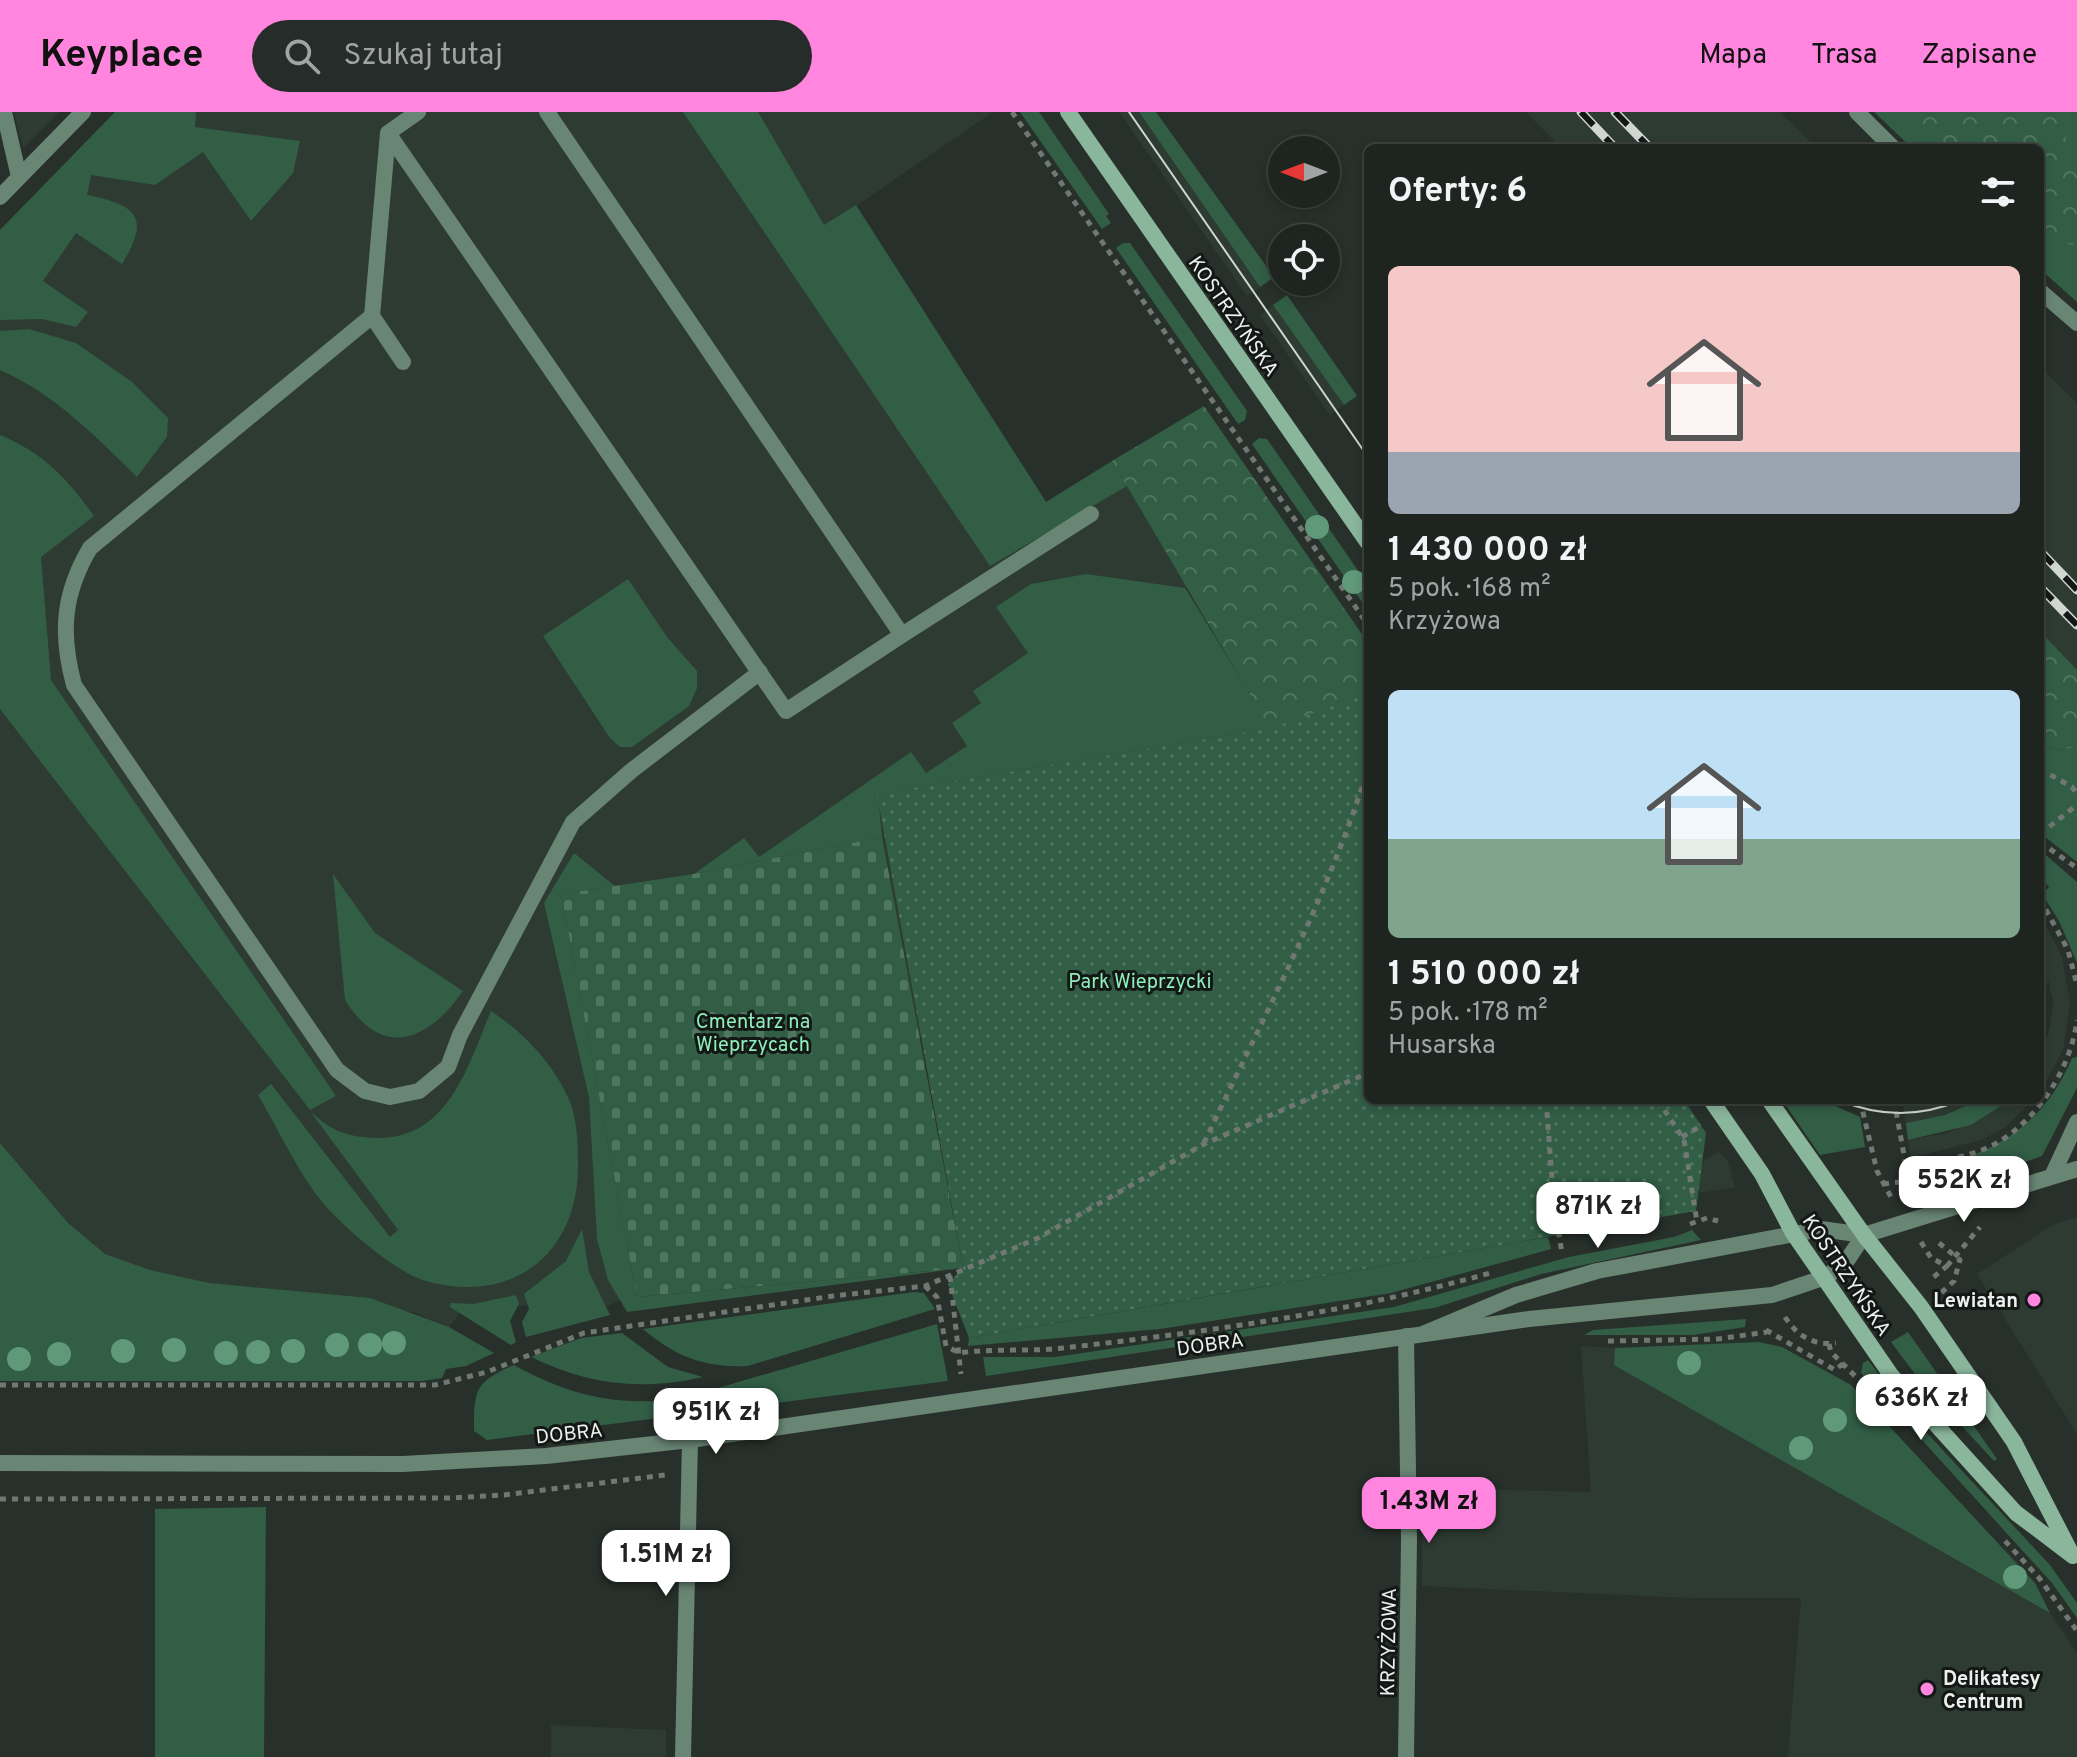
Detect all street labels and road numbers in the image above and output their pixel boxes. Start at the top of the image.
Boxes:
street label: KOSTRZYŃSKA [1181,251,1285,383]
street label: KOSTRZYŃSKA [1795,1209,1897,1342]
street label: DOBRA [1175,1328,1246,1364]
street label: DOBRA [534,1419,604,1451]
street label: KRZYŻOWA [1375,1588,1404,1697]

